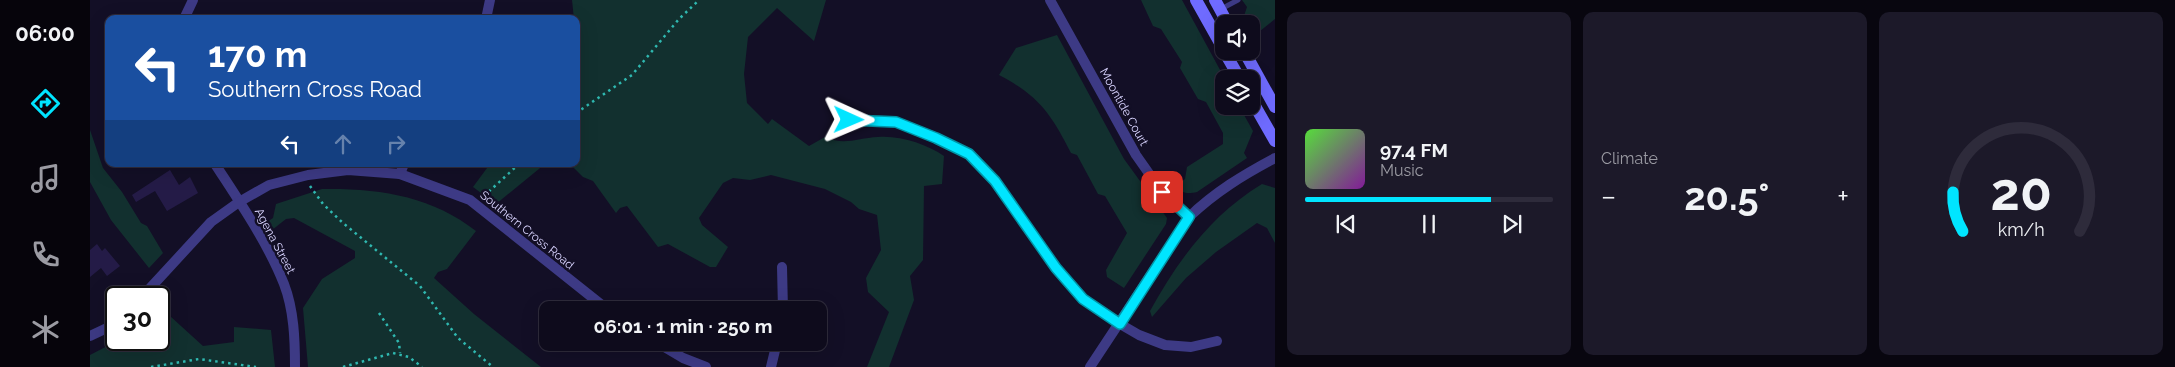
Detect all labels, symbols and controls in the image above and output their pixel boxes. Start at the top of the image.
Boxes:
map controls [1215,15,1260,115]
button: sound [1215,15,1260,60]
text: 06:00 [15,20,75,46]
text: 170 m [208,34,307,75]
icon: left [125,35,190,100]
street label: Moontide Court [1097,66,1151,148]
button: layers [1215,70,1260,115]
text: Southern Cross Road [208,76,422,102]
icon: directions [28,86,63,121]
position arrow [822,93,874,145]
icon: left [276,130,304,158]
icon: ahead [329,130,357,158]
icon: right [382,130,410,158]
text: 97.4 FM [1380,139,1448,161]
text: Climate [1601,149,1658,168]
icon: music [28,161,63,196]
text: Music [1380,161,1424,180]
text: 20 [1990,161,2052,222]
pin [1141,171,1183,213]
text: 20.5° [1684,174,1769,219]
icon: arrive [1148,178,1176,206]
text: − [1601,180,1616,213]
text: + [1837,180,1849,213]
street label: Southern Cross Road [477,188,577,272]
street label: Agena Street [252,206,298,276]
icon: previous [1332,210,1360,238]
icon: pause [1415,210,1443,238]
icon: next [1498,210,1526,238]
text: km/h [1997,219,2045,240]
icon: phone [28,237,63,272]
speed limit sign: 30 [105,286,170,351]
icon: climate [28,312,63,347]
text: 06:01 · 1 min · 250 m [594,315,772,337]

